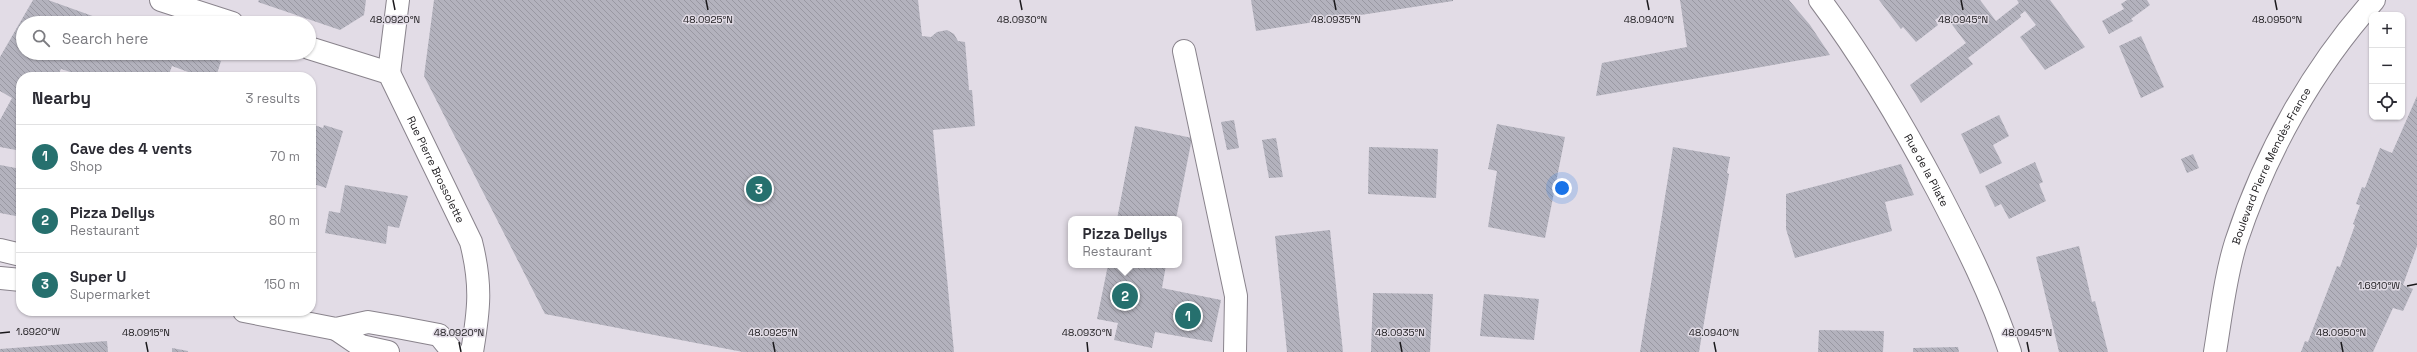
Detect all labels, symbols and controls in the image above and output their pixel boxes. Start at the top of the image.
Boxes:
map controls [2369,12,2405,120]
button: + [2369,12,2405,48]
text: 48.0920°N [370,13,420,26]
text: 48.0925°N [683,13,733,26]
text: 48.0930°N [997,13,1047,26]
text: 48.0935°N [1311,13,1361,26]
text: 48.0940°N [1624,13,1674,26]
text: 48.0945°N [1938,13,1988,26]
text: 48.0950°N [2252,13,2302,26]
search box [16,16,316,60]
icon: search [30,27,52,49]
text: Search here [62,29,148,48]
button: − [2369,48,2405,84]
button: locate [2369,84,2405,120]
street label: Boulevard Pierre Mendès-France [2229,85,2314,246]
text: Nearby [32,87,91,109]
text: 3 results [246,90,300,107]
street label: Rue Pierre Brossolette [404,114,468,225]
street label: Rue de la Pilate [1901,131,1952,209]
text: Cave des 4 vents [70,139,192,158]
text: 1 [42,148,48,165]
text: 70 m [270,148,300,165]
text: Shop [70,158,102,175]
pin: 3 [746,174,772,204]
your location [1552,178,1572,198]
text: Pizza Dellys [70,203,155,222]
text: 2 [41,212,49,229]
text: 80 m [269,212,300,229]
popup [1068,216,1182,268]
text: Restaurant [70,222,140,239]
text: Pizza Dellys [1083,224,1167,243]
text: Restaurant [1083,243,1152,260]
text: Super U [70,267,126,286]
text: 3 [41,276,49,293]
text: 150 m [264,276,300,293]
text: 1.6910°W [2358,279,2400,292]
pin: 2 [1112,281,1138,311]
text: Supermarket [70,286,151,303]
pin: 1 [1175,301,1201,331]
text: 1.6920°W [16,325,60,338]
text: 48.0915°N [122,326,170,339]
text: 48.0920°N [434,326,484,339]
text: 48.0925°N [748,326,798,339]
text: 48.0930°N [1062,326,1112,339]
text: 48.0935°N [1375,326,1425,339]
text: 48.0940°N [1689,326,1739,339]
text: 48.0945°N [2002,326,2052,339]
text: 48.0950°N [2316,326,2366,339]

